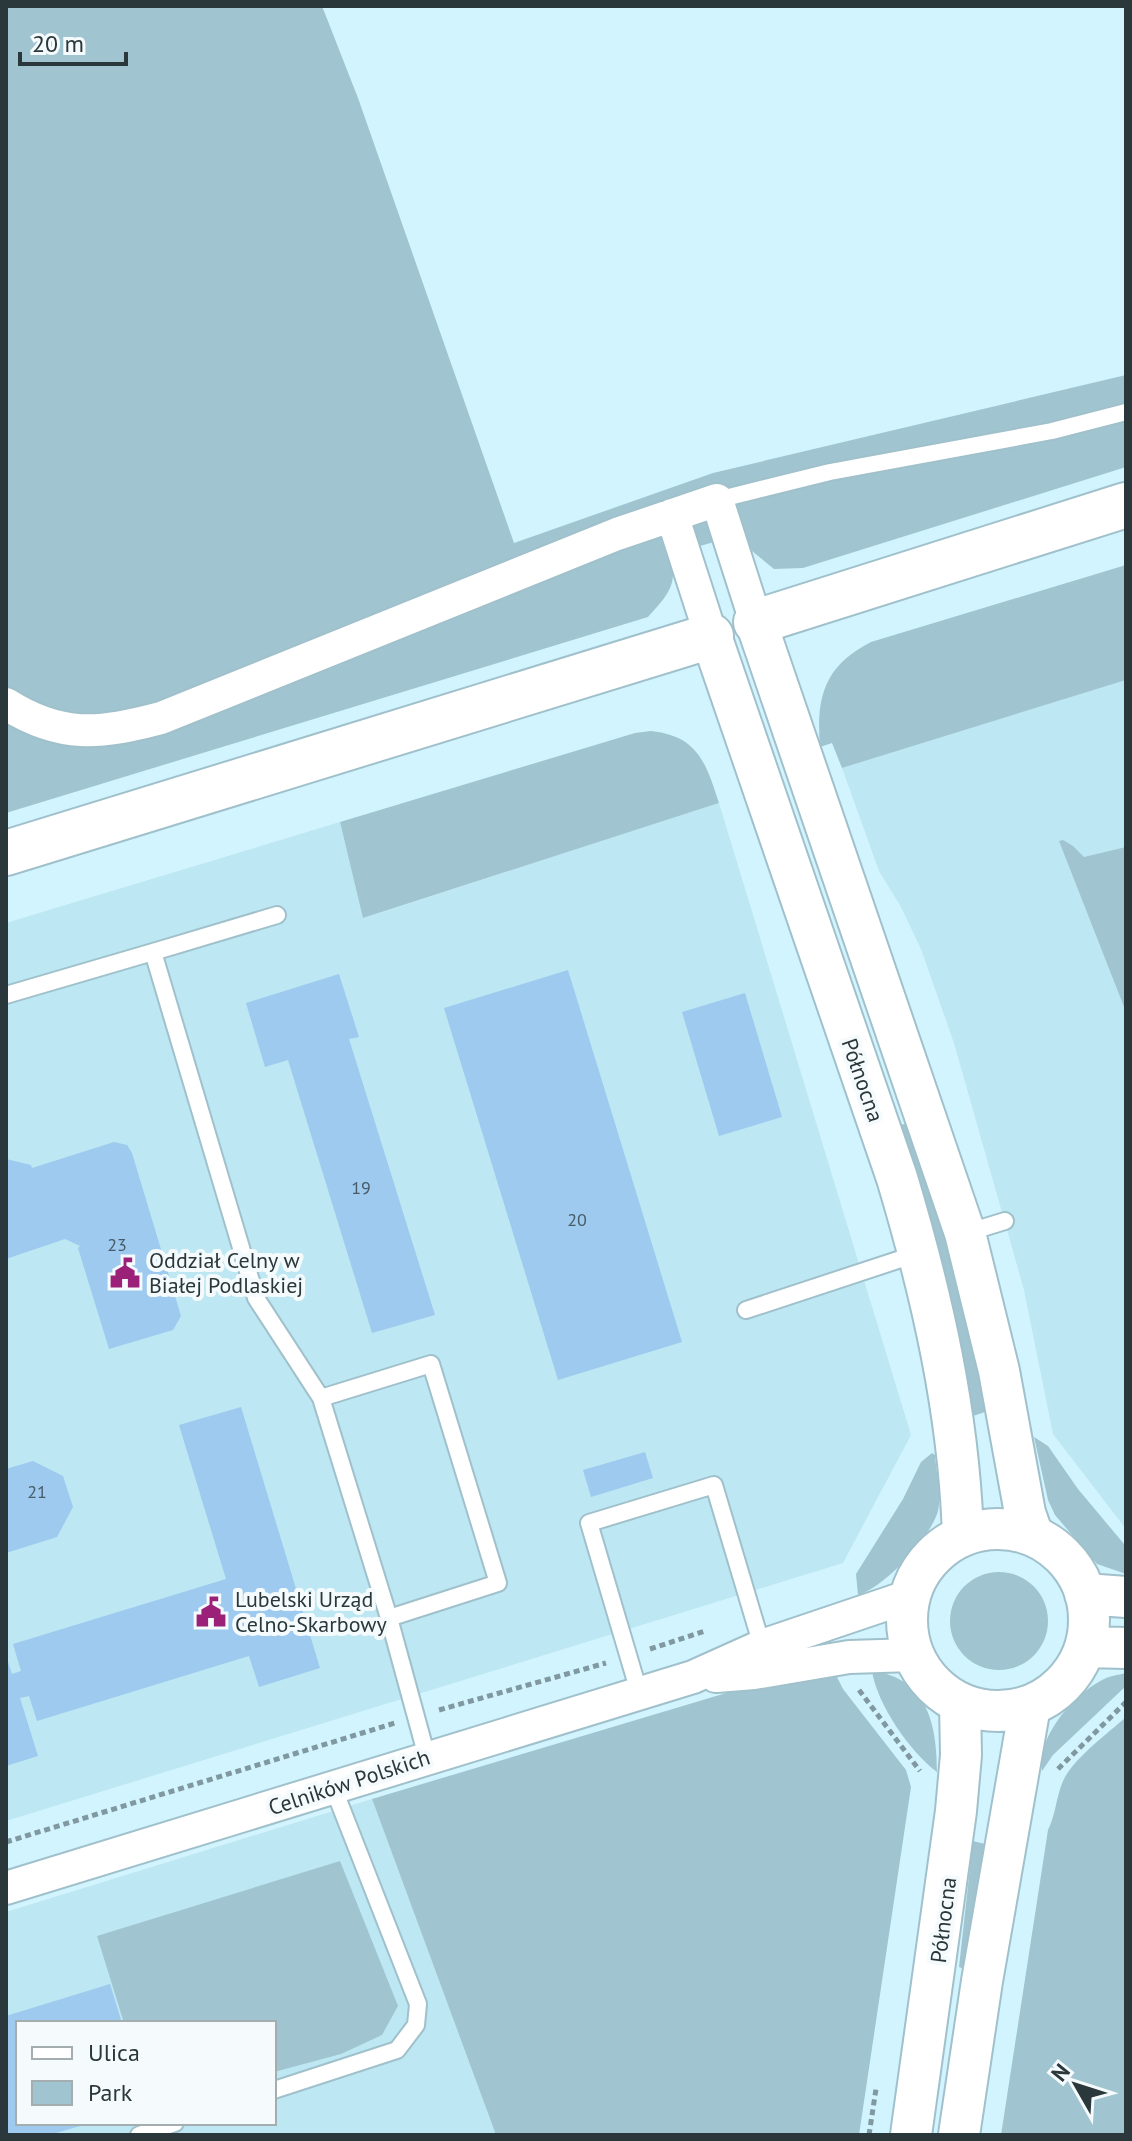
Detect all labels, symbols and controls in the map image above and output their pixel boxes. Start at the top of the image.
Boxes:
scale bar [20,16,126,66]
text: 20 m [32,28,84,59]
street label: Północna [836,1035,890,1125]
house number: 19 [351,1176,371,1199]
house number: 20 [567,1208,587,1231]
house number: 23 [107,1233,127,1256]
place label: Oddział Celny w Białej Podlaskiej [149,1246,303,1299]
public building icon: Oddział Celny w Białej Podlaskiej [108,1256,142,1290]
house number: 21 [27,1480,47,1503]
place label: Lubelski Urząd Celno-Skarbowy [235,1585,387,1638]
public building icon: Lubelski Urząd Celno-Skarbowy [194,1595,228,1629]
street label: Celników Polskich [265,1743,433,1821]
street label: Północna [924,1875,962,1965]
legend [16,2021,276,2125]
text: Ulica [88,2037,140,2068]
north arrow [1036,2045,1116,2125]
text: N [1045,2058,1076,2087]
text: Park [88,2077,133,2108]

